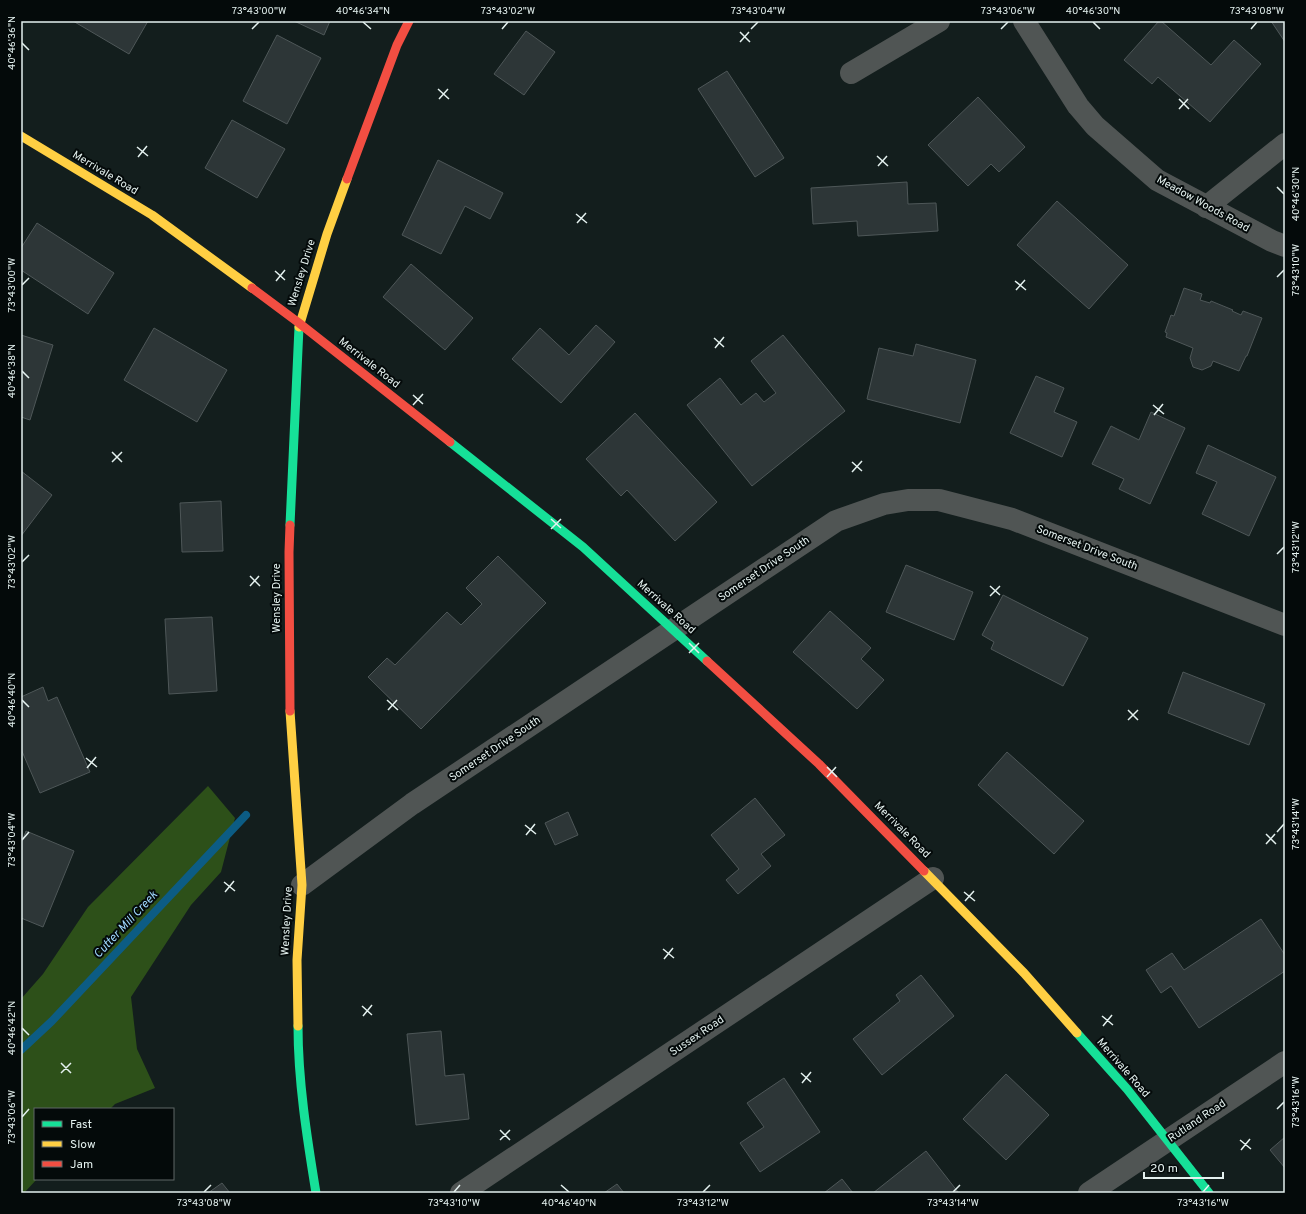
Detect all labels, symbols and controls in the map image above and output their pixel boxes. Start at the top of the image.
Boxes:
text: 73°43'00"W [232,5,286,18]
text: 40°46'34"N [336,5,390,18]
text: 73°43'02"W [481,5,535,18]
text: 73°43'04"W [731,5,785,18]
text: 73°43'06"W [981,5,1035,18]
text: 40°46'30"N [1066,5,1120,18]
text: 73°43'08"W [1230,5,1284,18]
text: 40°46'36"N [6,16,19,70]
street label: Merrivale Road [70,148,140,198]
text: 40°46'30"N [1290,167,1303,221]
street label: Meadow Woods Road [1154,173,1252,235]
street label: Wensley Drive [285,238,319,308]
text: 73°43'10"W [1290,244,1303,296]
text: 73°43'00"W [6,258,19,312]
street label: Merrivale Road [335,335,403,391]
text: 40°46'38"N [6,344,19,398]
text: 73°43'12"W [1290,521,1303,573]
street label: Somerset Drive South [1034,522,1140,574]
street label: Somerset Drive South [716,533,812,605]
text: 73°43'02"W [6,535,19,589]
street label: Wensley Drive [270,563,284,633]
street label: Merrivale Road [634,577,698,637]
text: 40°46'40"N [6,673,19,727]
street label: Somerset Drive South [447,713,543,785]
text: 73°43'14"W [1290,798,1303,850]
street label: Merrivale Road [871,799,933,861]
text: 73°43'04"W [6,813,19,867]
street label: Wensley Drive [278,886,296,956]
water label: Cutter Mill Creek [91,887,162,962]
text: 40°46'42"N [6,1001,19,1055]
street label: Sussex Road [667,1013,727,1059]
street label: Merrivale Road [1093,1035,1153,1101]
text: 73°43'16"W [1290,1076,1303,1128]
text: 73°43'06"W [6,1090,19,1144]
street label: Rutland Road [1165,1097,1229,1145]
legend [34,1108,174,1180]
text: Fast [70,1117,92,1133]
text: Slow [70,1137,96,1153]
scale bar [1144,1154,1223,1180]
text: Jam [70,1157,93,1173]
text: 20 m [1150,1161,1178,1177]
text: 73°43'08"W [177,1197,231,1210]
text: 73°43'10"W [428,1197,480,1210]
text: 40°46'40"N [542,1197,596,1210]
text: 73°43'12"W [677,1197,729,1210]
text: 73°43'14"W [927,1197,979,1210]
text: 73°43'16"W [1177,1197,1229,1210]

